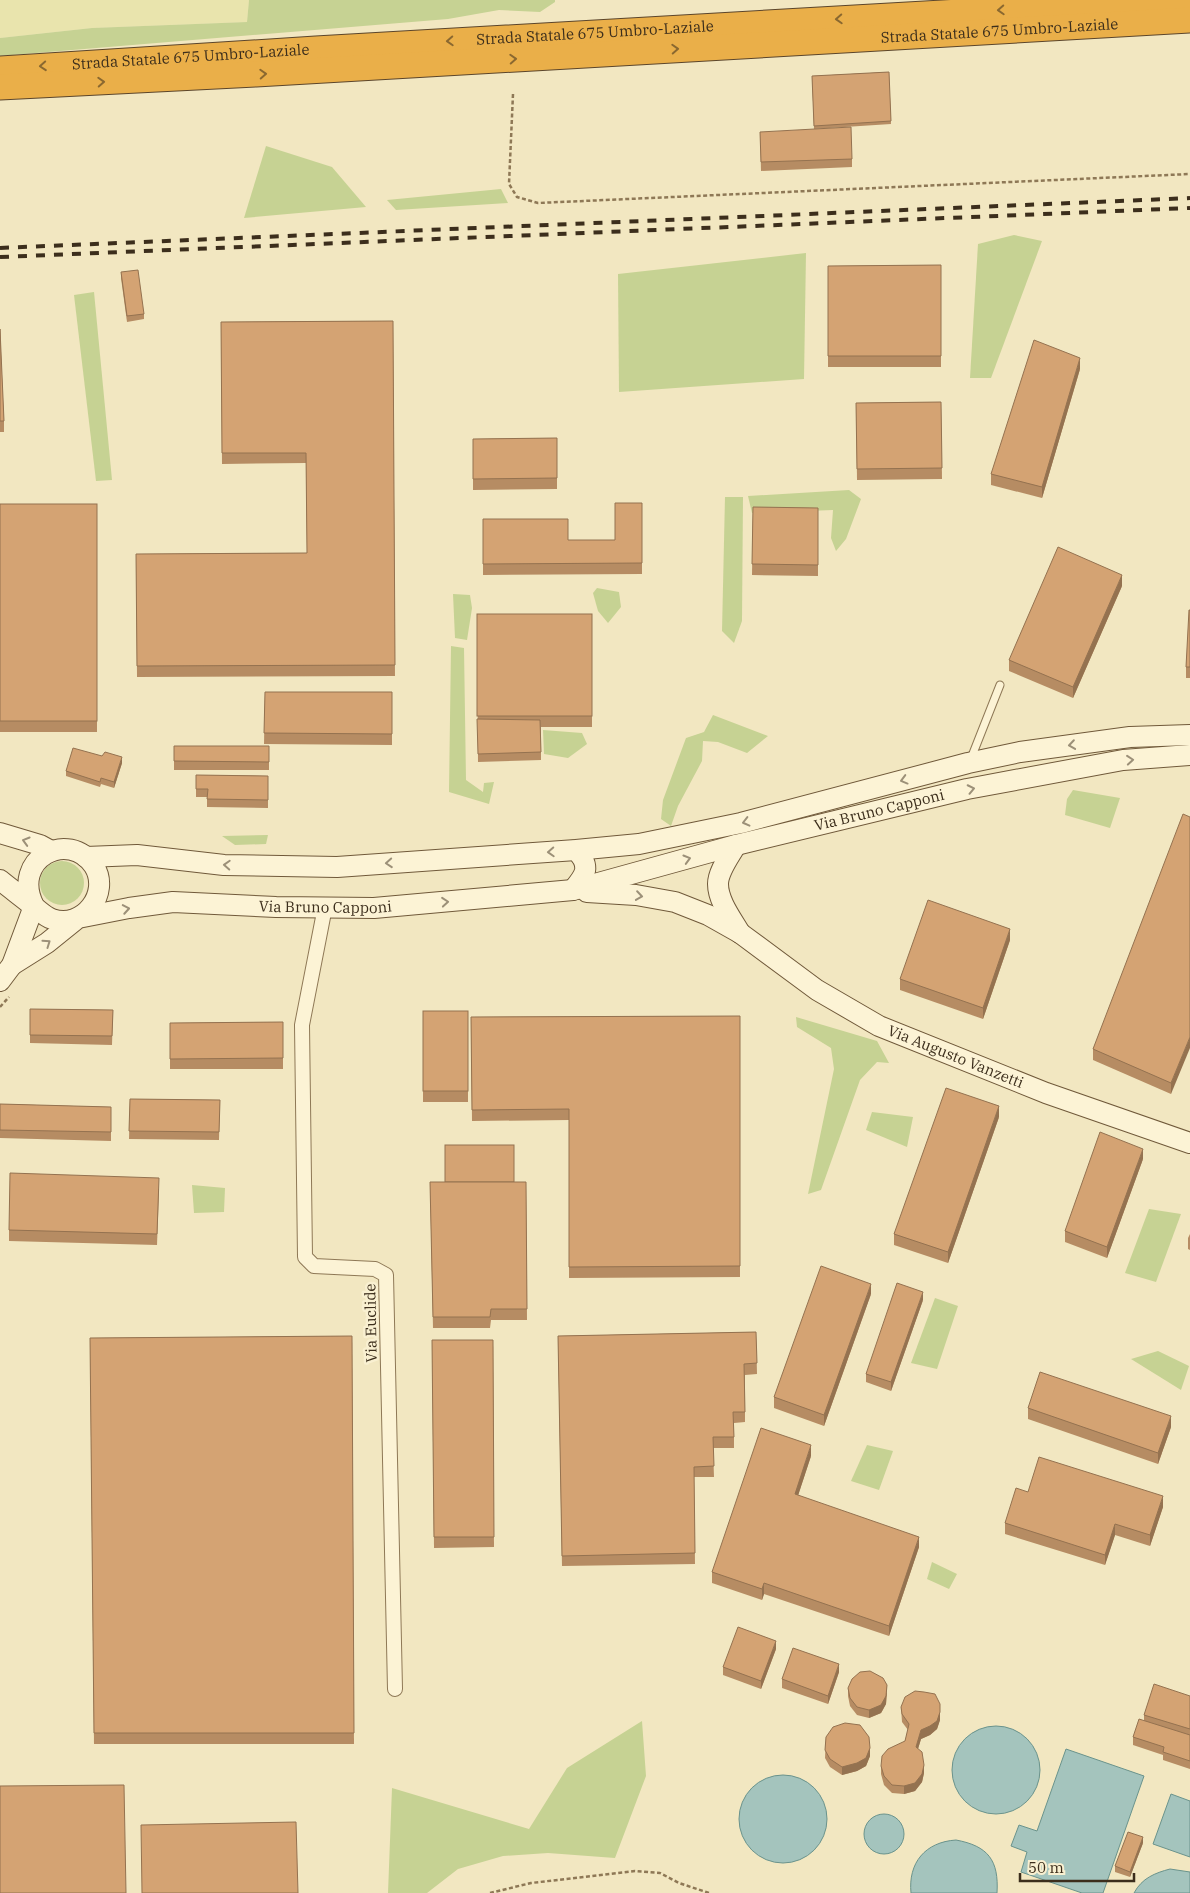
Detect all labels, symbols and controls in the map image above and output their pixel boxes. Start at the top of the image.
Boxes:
one-way arrow [997,4,1005,15]
one-way arrow [835,13,843,24]
street label: Strada Statale 675 Umbro-Laziale [880,14,1119,47]
street label: Strada Statale 675 Umbro-Laziale [476,16,714,49]
one-way arrow [446,35,454,46]
street label: Strada Statale 675 Umbro-Laziale [71,39,310,73]
one-way arrow [671,44,679,55]
one-way arrow [509,53,517,64]
one-way arrow [39,60,47,71]
one-way arrow [260,68,268,79]
one-way arrow [97,77,105,88]
one-way arrow [1068,739,1076,750]
one-way arrow [1127,754,1135,765]
one-way arrow [900,774,909,785]
one-way arrow [966,784,975,794]
street label: Via Bruno Capponi [812,785,946,835]
one-way arrow [742,816,751,826]
one-way arrow [23,836,31,846]
one-way arrow [547,846,555,857]
one-way arrow [683,854,692,865]
one-way arrow [385,857,393,868]
one-way arrow [222,859,230,870]
one-way arrow [635,890,643,901]
street label: Via Bruno Capponi [258,896,393,917]
one-way arrow [441,897,449,908]
one-way arrow [121,904,130,914]
one-way arrow [41,940,50,949]
street label: Via Augusto Vanzetti [885,1021,1027,1092]
street label: Via Euclide [360,1283,381,1363]
scale bar [1020,1850,1134,1882]
text: 50 m [1028,1858,1064,1877]

